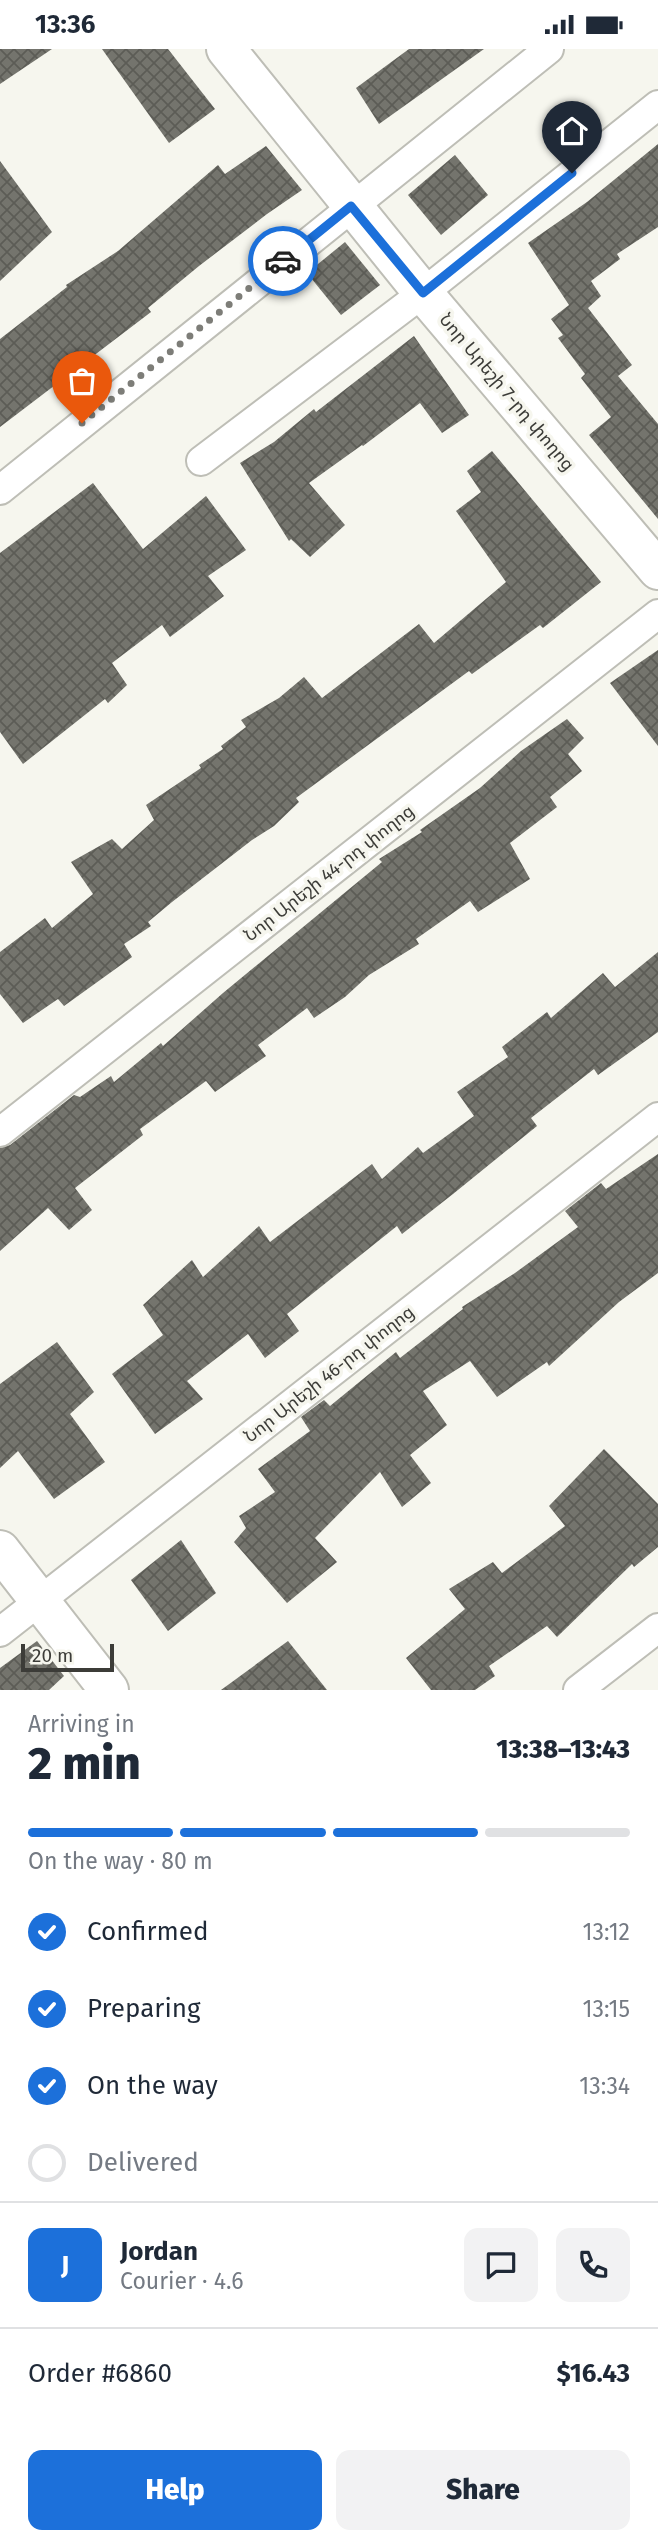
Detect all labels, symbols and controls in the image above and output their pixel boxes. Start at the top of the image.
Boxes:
text: 13:36 [35,9,95,40]
pin [542,101,602,173]
icon: home [553,112,591,150]
courier [248,226,318,296]
icon: car [264,242,302,280]
street label: Նոր Արեշի 7-րդ փողոց [435,309,579,475]
pin [52,351,112,423]
icon: bag [63,362,101,400]
street label: Նոր Արեշի 44-րդ փողոց [240,800,418,946]
street label: Նոր Արեշի 46-րդ փողոց [240,1301,418,1447]
scale bar [21,1641,114,1673]
text: 20 m [32,1644,73,1667]
text: Arriving in [28,1710,135,1738]
text: 13:38–13:43 [496,1734,630,1765]
text: 2 min [28,1736,141,1791]
text: On the way · 80 m [28,1847,213,1875]
icon: check [28,1913,66,1951]
text: Confirmed [87,1916,208,1947]
text: 13:12 [583,1918,630,1946]
icon: check [28,1990,66,2028]
text: Preparing [87,1993,200,2024]
text: 13:15 [582,1995,630,2023]
icon: check [28,2067,66,2105]
text: On the way [87,2070,218,2101]
text: 13:34 [579,2072,630,2100]
text: Delivered [87,2147,199,2178]
button: chat [464,2228,538,2302]
button: phone [556,2228,630,2302]
text: Jordan [120,2236,198,2267]
text: J [61,2250,69,2281]
text: Courier · 4.6 [120,2267,244,2295]
text: Order #6860 [28,2358,172,2389]
text: $16.43 [556,2358,630,2389]
button: Help [28,2450,322,2530]
button: Share [336,2450,630,2530]

